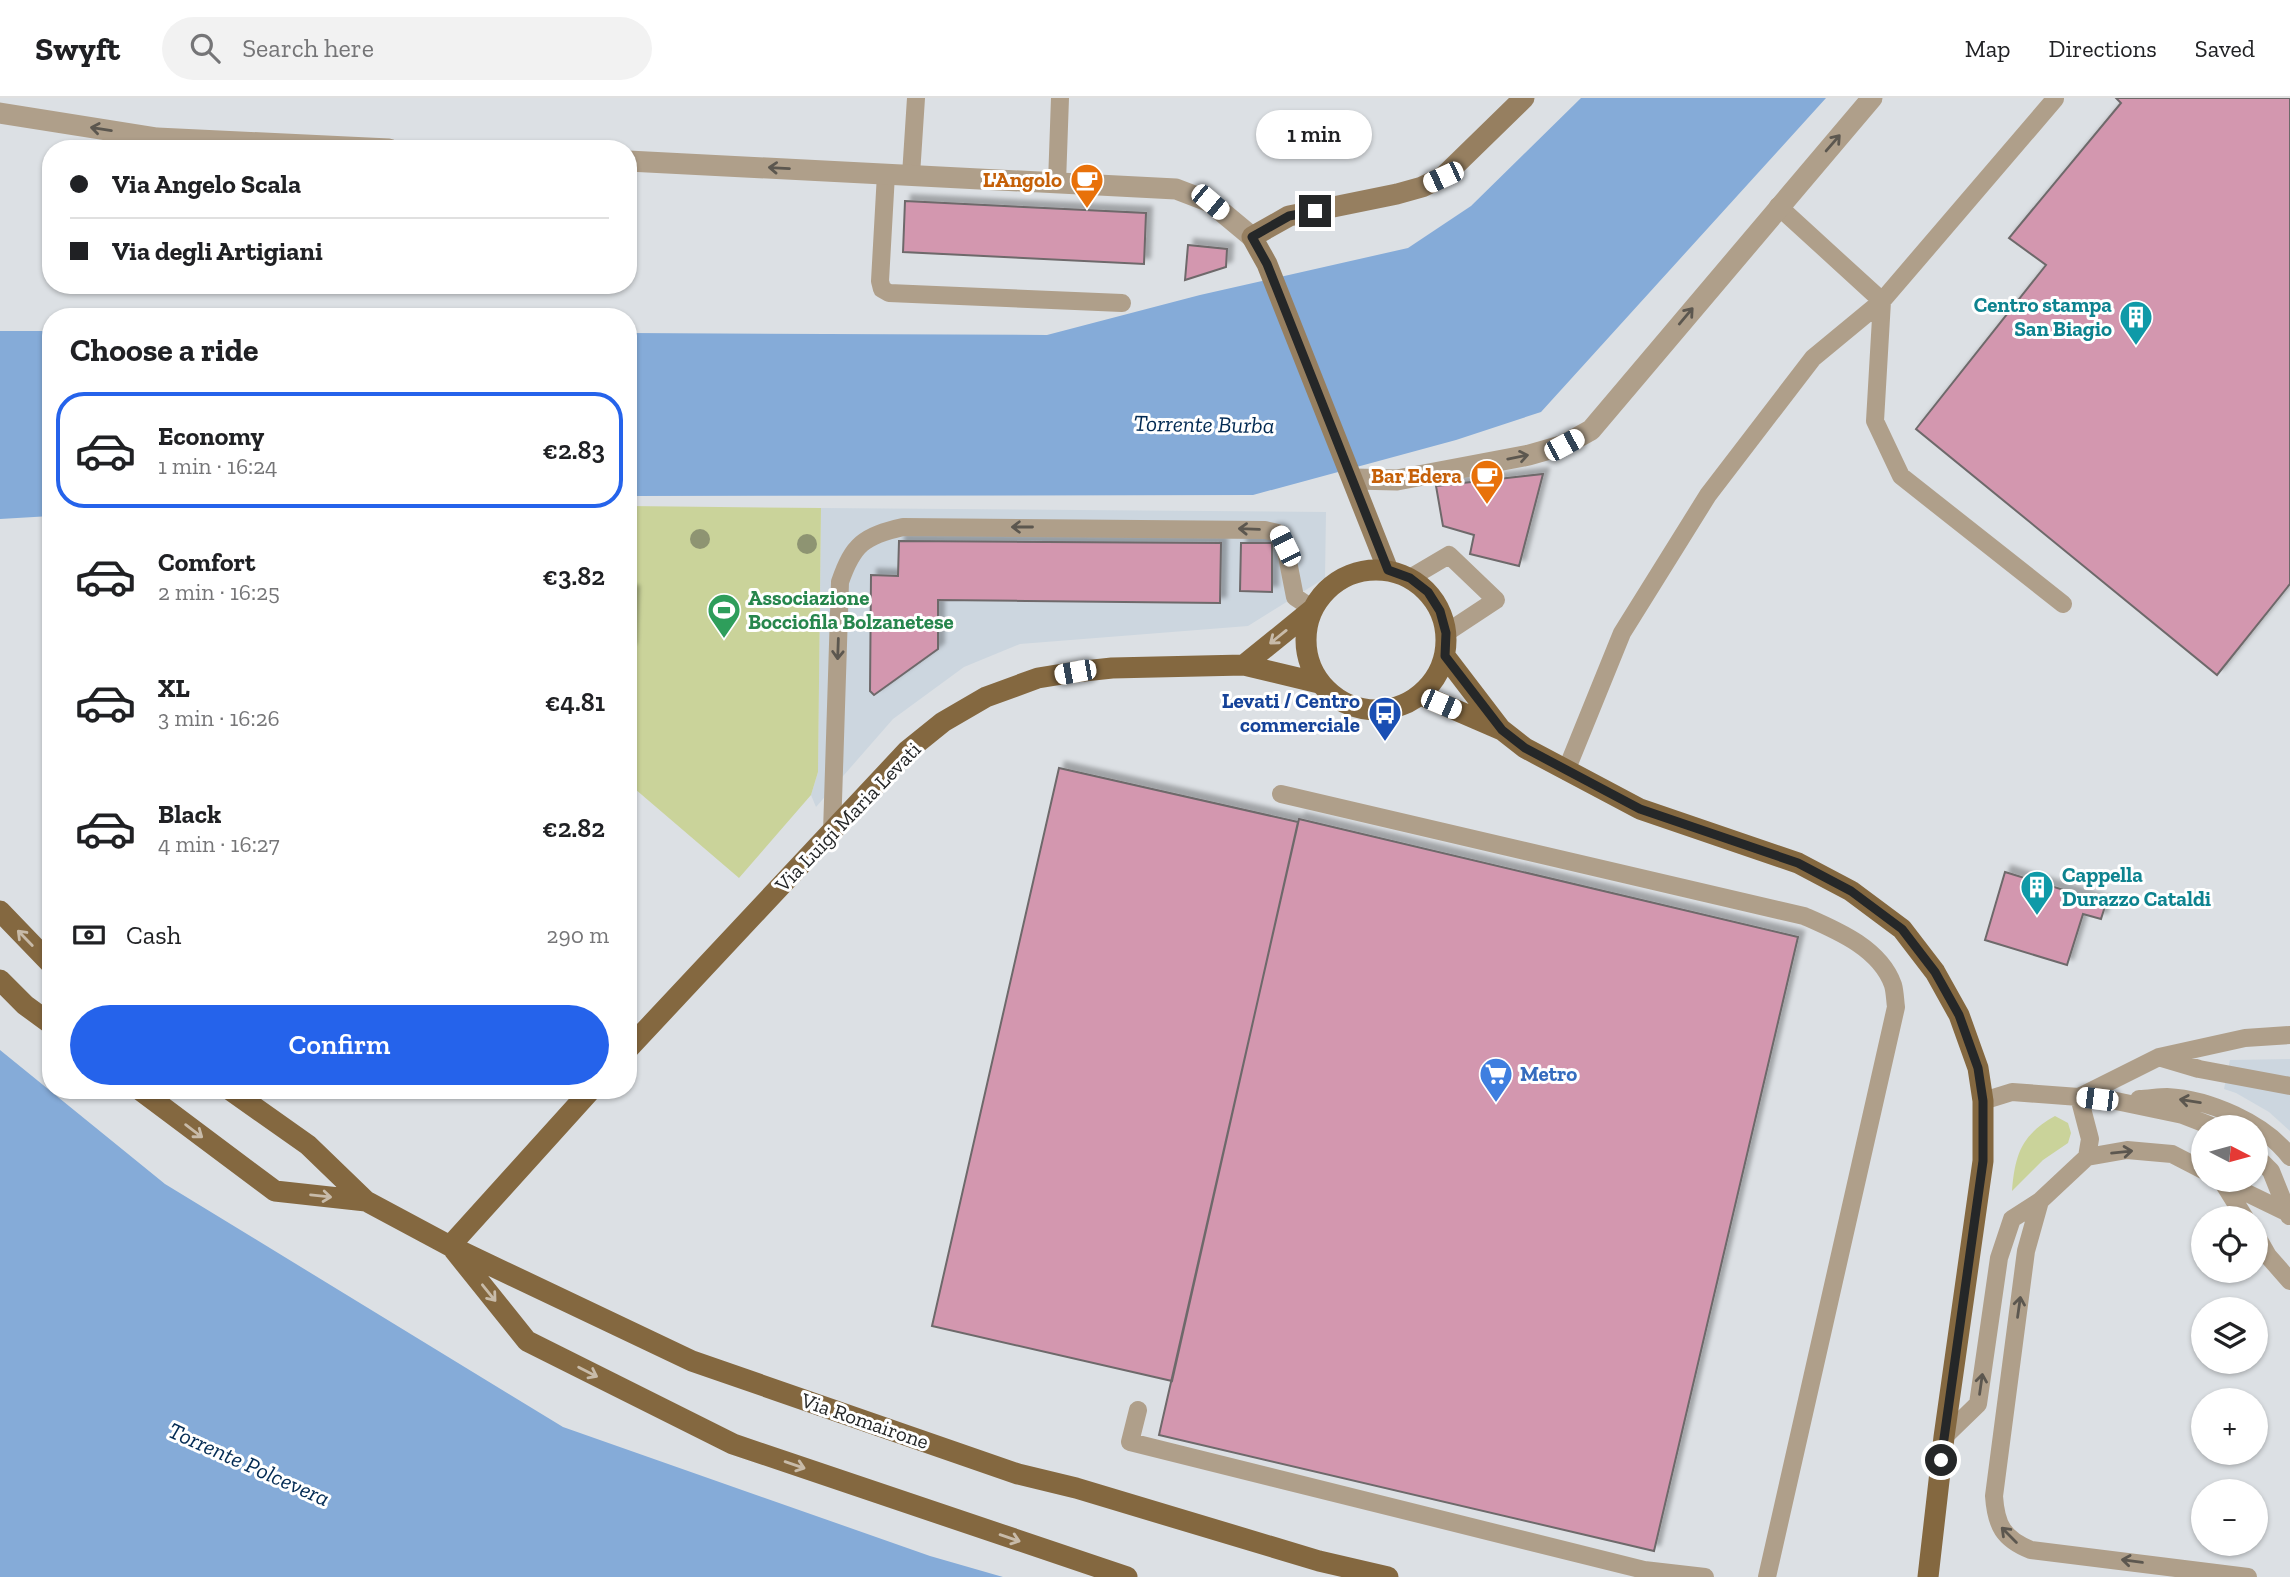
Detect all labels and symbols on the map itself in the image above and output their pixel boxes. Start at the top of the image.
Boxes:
callout: 1 min [1257,109,1373,158]
one-way arrow [90,122,113,135]
one-way arrow [1825,134,1841,152]
car [1420,159,1467,195]
cafe icon: L'Angolo [1068,161,1106,210]
one-way arrow [768,162,791,175]
place label: L'Angolo [983,167,1062,192]
car [1188,180,1233,224]
route end [1299,195,1331,227]
place label: Centro stampa San Biagio [1974,292,2112,341]
building icon: Centro stampa San Biagio [2117,298,2155,347]
one-way arrow [1679,308,1694,326]
water label: Torrente Burba [1133,409,1275,439]
car [1541,426,1588,464]
one-way arrow [1506,450,1529,463]
cafe icon: Bar Edera [1468,457,1506,506]
place label: Bar Edera [1371,463,1462,488]
one-way arrow [1011,520,1034,534]
one-way arrow [1238,522,1261,535]
car [1267,523,1304,569]
place label: Associazione Bocciofila Bolzanetese [748,585,954,634]
sports icon: Associazione Bocciofila Bolzanetese [705,591,743,640]
one-way arrow [1270,629,1288,644]
one-way arrow [831,637,844,660]
car [1053,658,1098,686]
car [1418,686,1465,722]
place label: Levati / Centro commerciale [1222,688,1360,737]
bus stop icon: Levati / Centro commerciale [1366,694,1404,743]
street label: Via Luigi Maria Levati [769,736,926,897]
place label: Cappella Durazzo Cataldi [2062,862,2211,911]
building icon: Cappella Durazzo Cataldi [2018,868,2056,917]
one-way arrow [17,929,34,946]
supermarket icon: Metro [1477,1055,1515,1104]
place label: Metro [1520,1061,1577,1086]
car [2075,1086,2120,1112]
one-way arrow [2179,1094,2202,1107]
north arrow [2191,1115,2268,1192]
one-way arrow [184,1124,203,1138]
one-way arrow [2110,1145,2133,1158]
one-way arrow [309,1190,331,1203]
one-way arrow [481,1284,496,1302]
one-way arrow [2012,1296,2025,1319]
one-way arrow [577,1365,598,1379]
one-way arrow [1975,1373,1988,1395]
street label: Via Romairone [797,1387,932,1454]
water label: Torrente Polcevera [164,1416,334,1512]
route start [1925,1444,1957,1476]
one-way arrow [783,1460,805,1472]
one-way arrow [2000,1527,2017,1544]
one-way arrow [999,1533,1021,1545]
one-way arrow [2121,1555,2144,1568]

